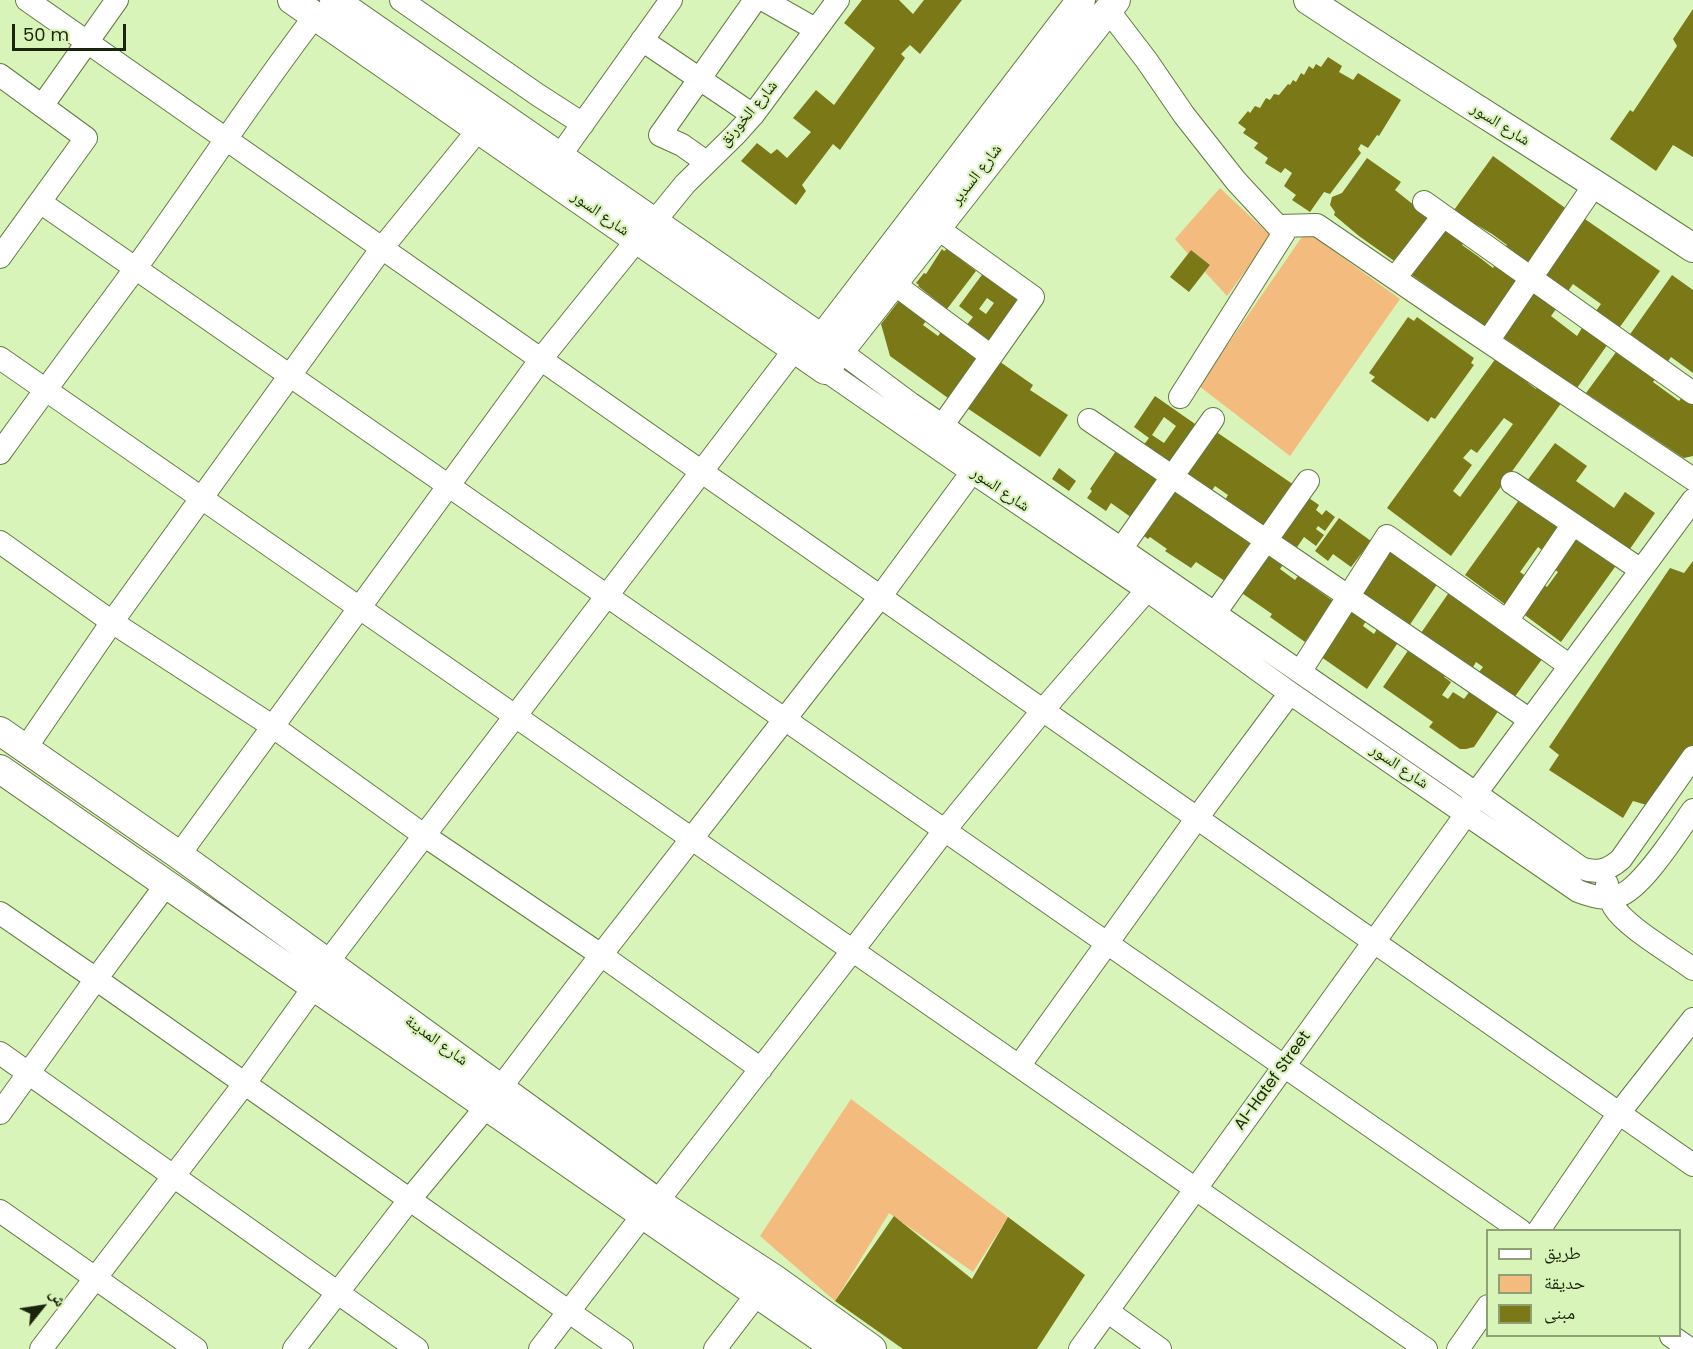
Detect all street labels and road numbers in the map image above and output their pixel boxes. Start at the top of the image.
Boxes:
street label: شارع الخورنق [716,77,782,151]
street label: شارع السور [1467,99,1533,151]
street label: شارع السدير [947,141,1007,209]
street label: شارع السور [567,187,633,241]
street label: شارع السور [967,464,1033,516]
street label: شارع السور [1366,741,1432,793]
street label: شارع المدينة [401,1012,471,1070]
street label: Al-Hatef Street [1231,1028,1315,1134]

